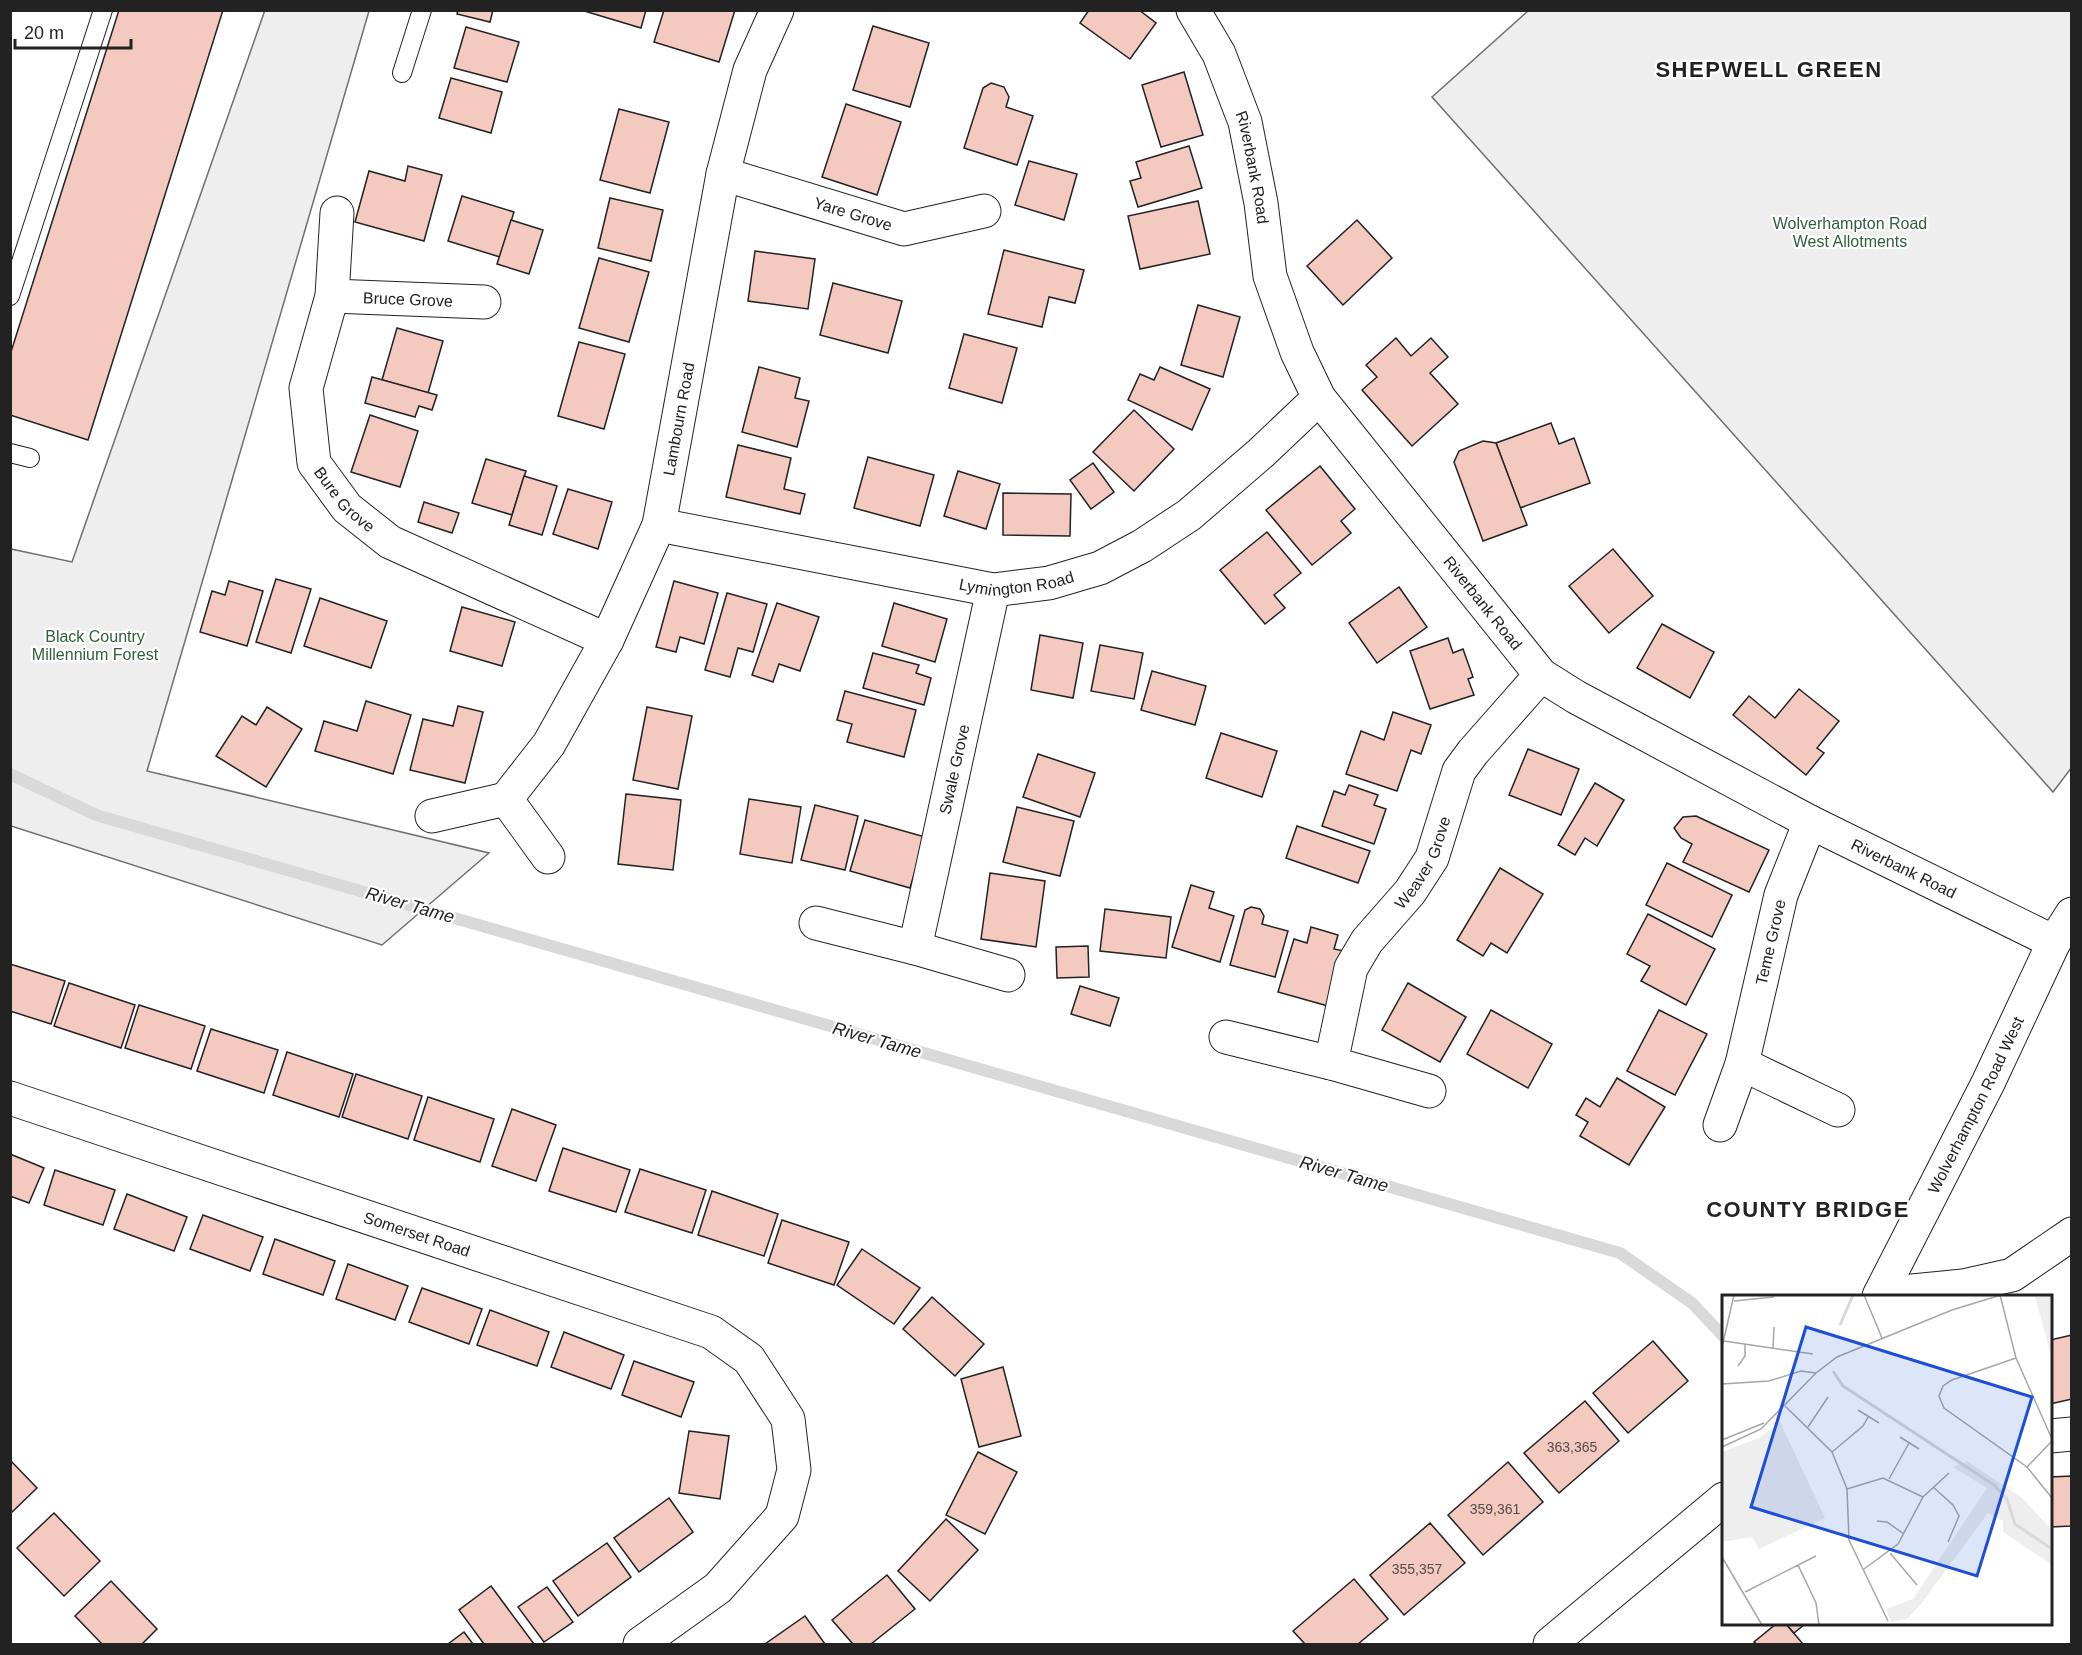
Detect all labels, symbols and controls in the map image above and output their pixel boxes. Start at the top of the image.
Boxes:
scale bar [15,12,130,50]
text: 20 m [24,23,64,43]
district label: SHEPWELL GREEN [1655,57,1883,82]
street label: Riverbank Road [1233,109,1272,225]
street label: Yare Grove [812,194,894,234]
park label: Wolverhampton Road West Allotments [1773,215,1927,250]
street label: Bruce Grove [363,289,453,310]
street label: Lambourn Road [660,361,698,477]
street label: Bure Grove [311,464,378,536]
street label: Riverbank Road [1440,553,1525,653]
street label: Lymington Road [958,568,1076,599]
park label: Black Country Millennium Forest [32,628,159,663]
street label: Swale Grove [936,723,973,816]
street label: Weaver Grove [1391,814,1453,912]
street label: Riverbank Road [1848,836,1959,902]
water label: River Tame [363,883,457,927]
street label: Teme Grove [1753,898,1789,987]
street label: Wolverhampton Road West [1925,1014,2027,1196]
water label: River Tame [830,1018,924,1062]
water label: River Tame [1297,1152,1391,1196]
district label: COUNTY BRIDGE [1706,1197,1910,1222]
street label: Somerset Road [361,1209,472,1260]
inset map [1722,1295,2052,1625]
house number: 363,365 [1547,1439,1598,1455]
house number: 359,361 [1470,1501,1521,1517]
house number: 355,357 [1392,1561,1443,1577]

